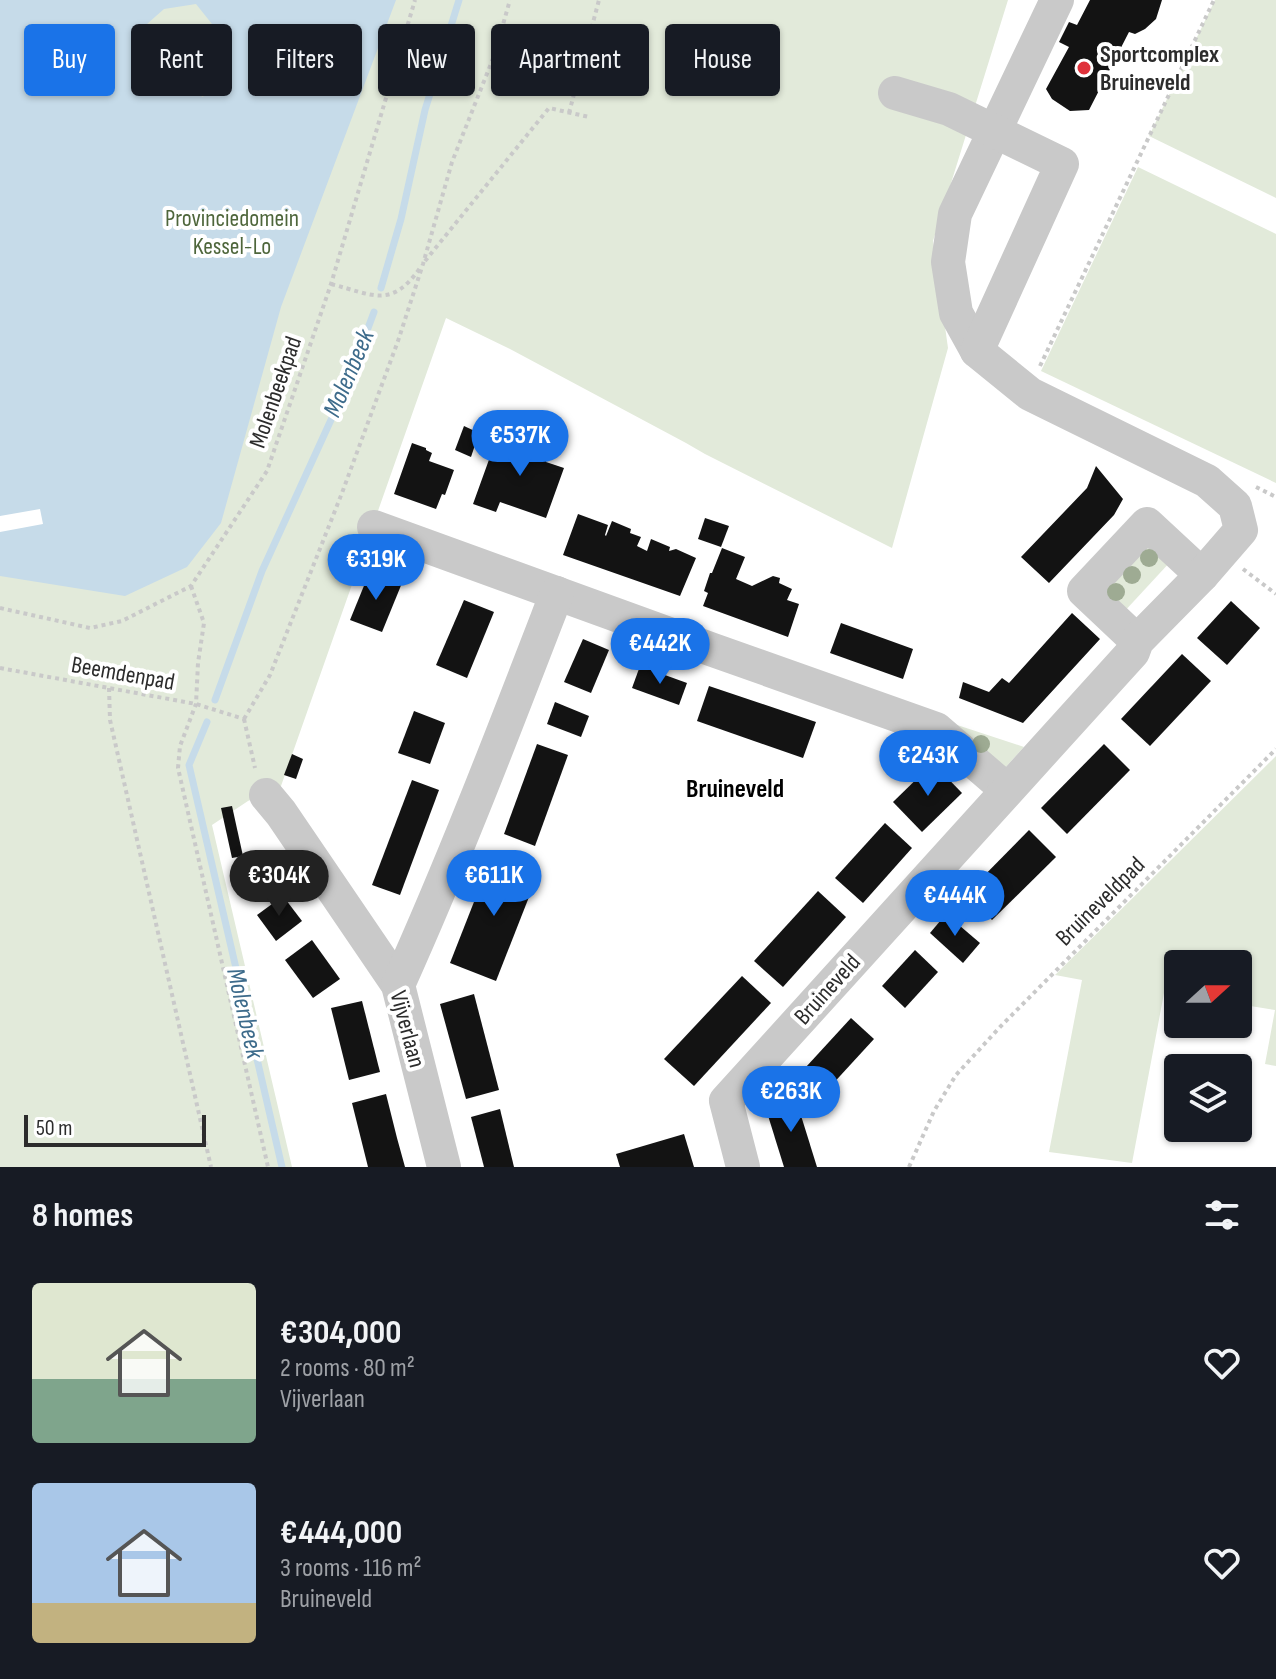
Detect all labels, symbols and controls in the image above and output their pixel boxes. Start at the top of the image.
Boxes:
chip: Buy [24,24,115,96]
chip: Rent [131,24,232,96]
chip: Filters [248,24,362,96]
chip: New [378,24,475,96]
chip: Apartment [491,24,649,96]
chip: House [665,24,780,96]
place label: Sportcomplex Bruineveld [1100,40,1219,97]
marker: Sportcomplex Bruineveld [1075,59,1093,77]
park label: Provinciedomein Kessel-Lo [165,204,299,261]
water label: Molenbeek [317,324,382,422]
street label: Molenbeekpad [243,333,308,452]
pin: €537K [464,410,576,478]
text: €537K [490,420,550,451]
pin: €319K [320,534,432,602]
text: €319K [346,544,406,575]
pin: €442K [604,618,716,686]
text: €442K [629,628,691,659]
street label: Beemdenpad [69,650,177,697]
pin: €243K [872,730,984,798]
text: €243K [897,740,959,771]
district label: Bruineveld [686,774,784,805]
pin: €304K [223,850,335,918]
pin: €611K [438,850,550,918]
street label: Bruineveldpad [1050,851,1151,952]
text: €304K [248,860,310,891]
text: €611K [464,860,524,891]
pin: €444K [899,870,1011,938]
text: €444K [923,880,987,911]
street label: Bruineveld [788,948,867,1031]
north arrow [1164,950,1252,1038]
map controls [1164,950,1252,1142]
water label: Molenbeek [219,965,270,1063]
street label: Vijverlaan [383,988,432,1071]
button: layers [1164,1054,1252,1142]
pin: €263K [735,1066,847,1134]
text: €263K [760,1076,822,1107]
scale bar [24,1111,206,1147]
text: 50 m [36,1115,72,1142]
icon: filters [1200,1193,1244,1237]
text: 8 homes [32,1195,133,1236]
text: €304,000 [280,1312,401,1353]
icon: home [96,1315,192,1411]
icon: heart [1200,1341,1244,1385]
text: 2 rooms · 80 m² [280,1353,415,1384]
text: Vijverlaan [280,1384,365,1415]
text: €444,000 [280,1512,402,1553]
icon: home [96,1515,192,1611]
icon: heart [1200,1541,1244,1585]
text: 3 rooms · 116 m² [280,1553,422,1584]
text: Bruineveld [280,1584,372,1615]

